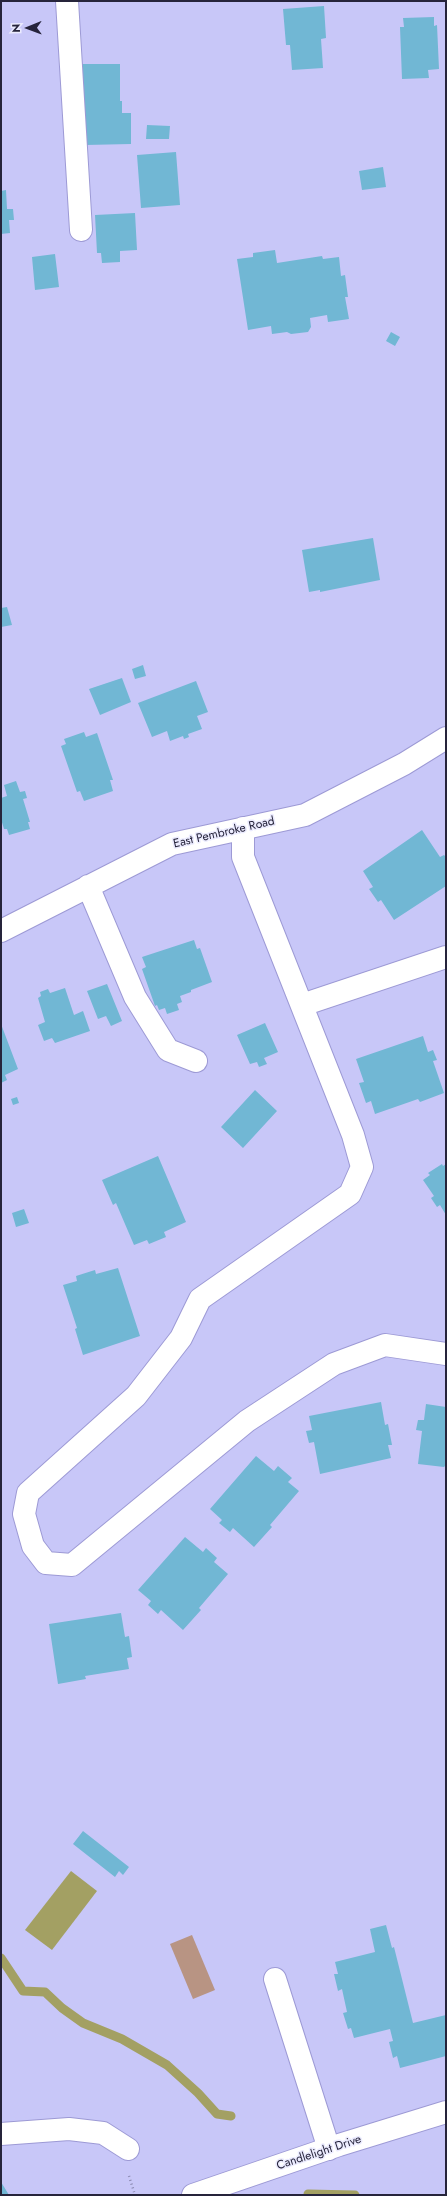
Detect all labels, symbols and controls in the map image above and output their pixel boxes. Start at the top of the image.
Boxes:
north arrow [8,8,48,48]
text: N [8,24,24,33]
street label: East Pembroke Road [172,814,276,852]
street label: Candlelight Drive [275,2133,363,2173]

